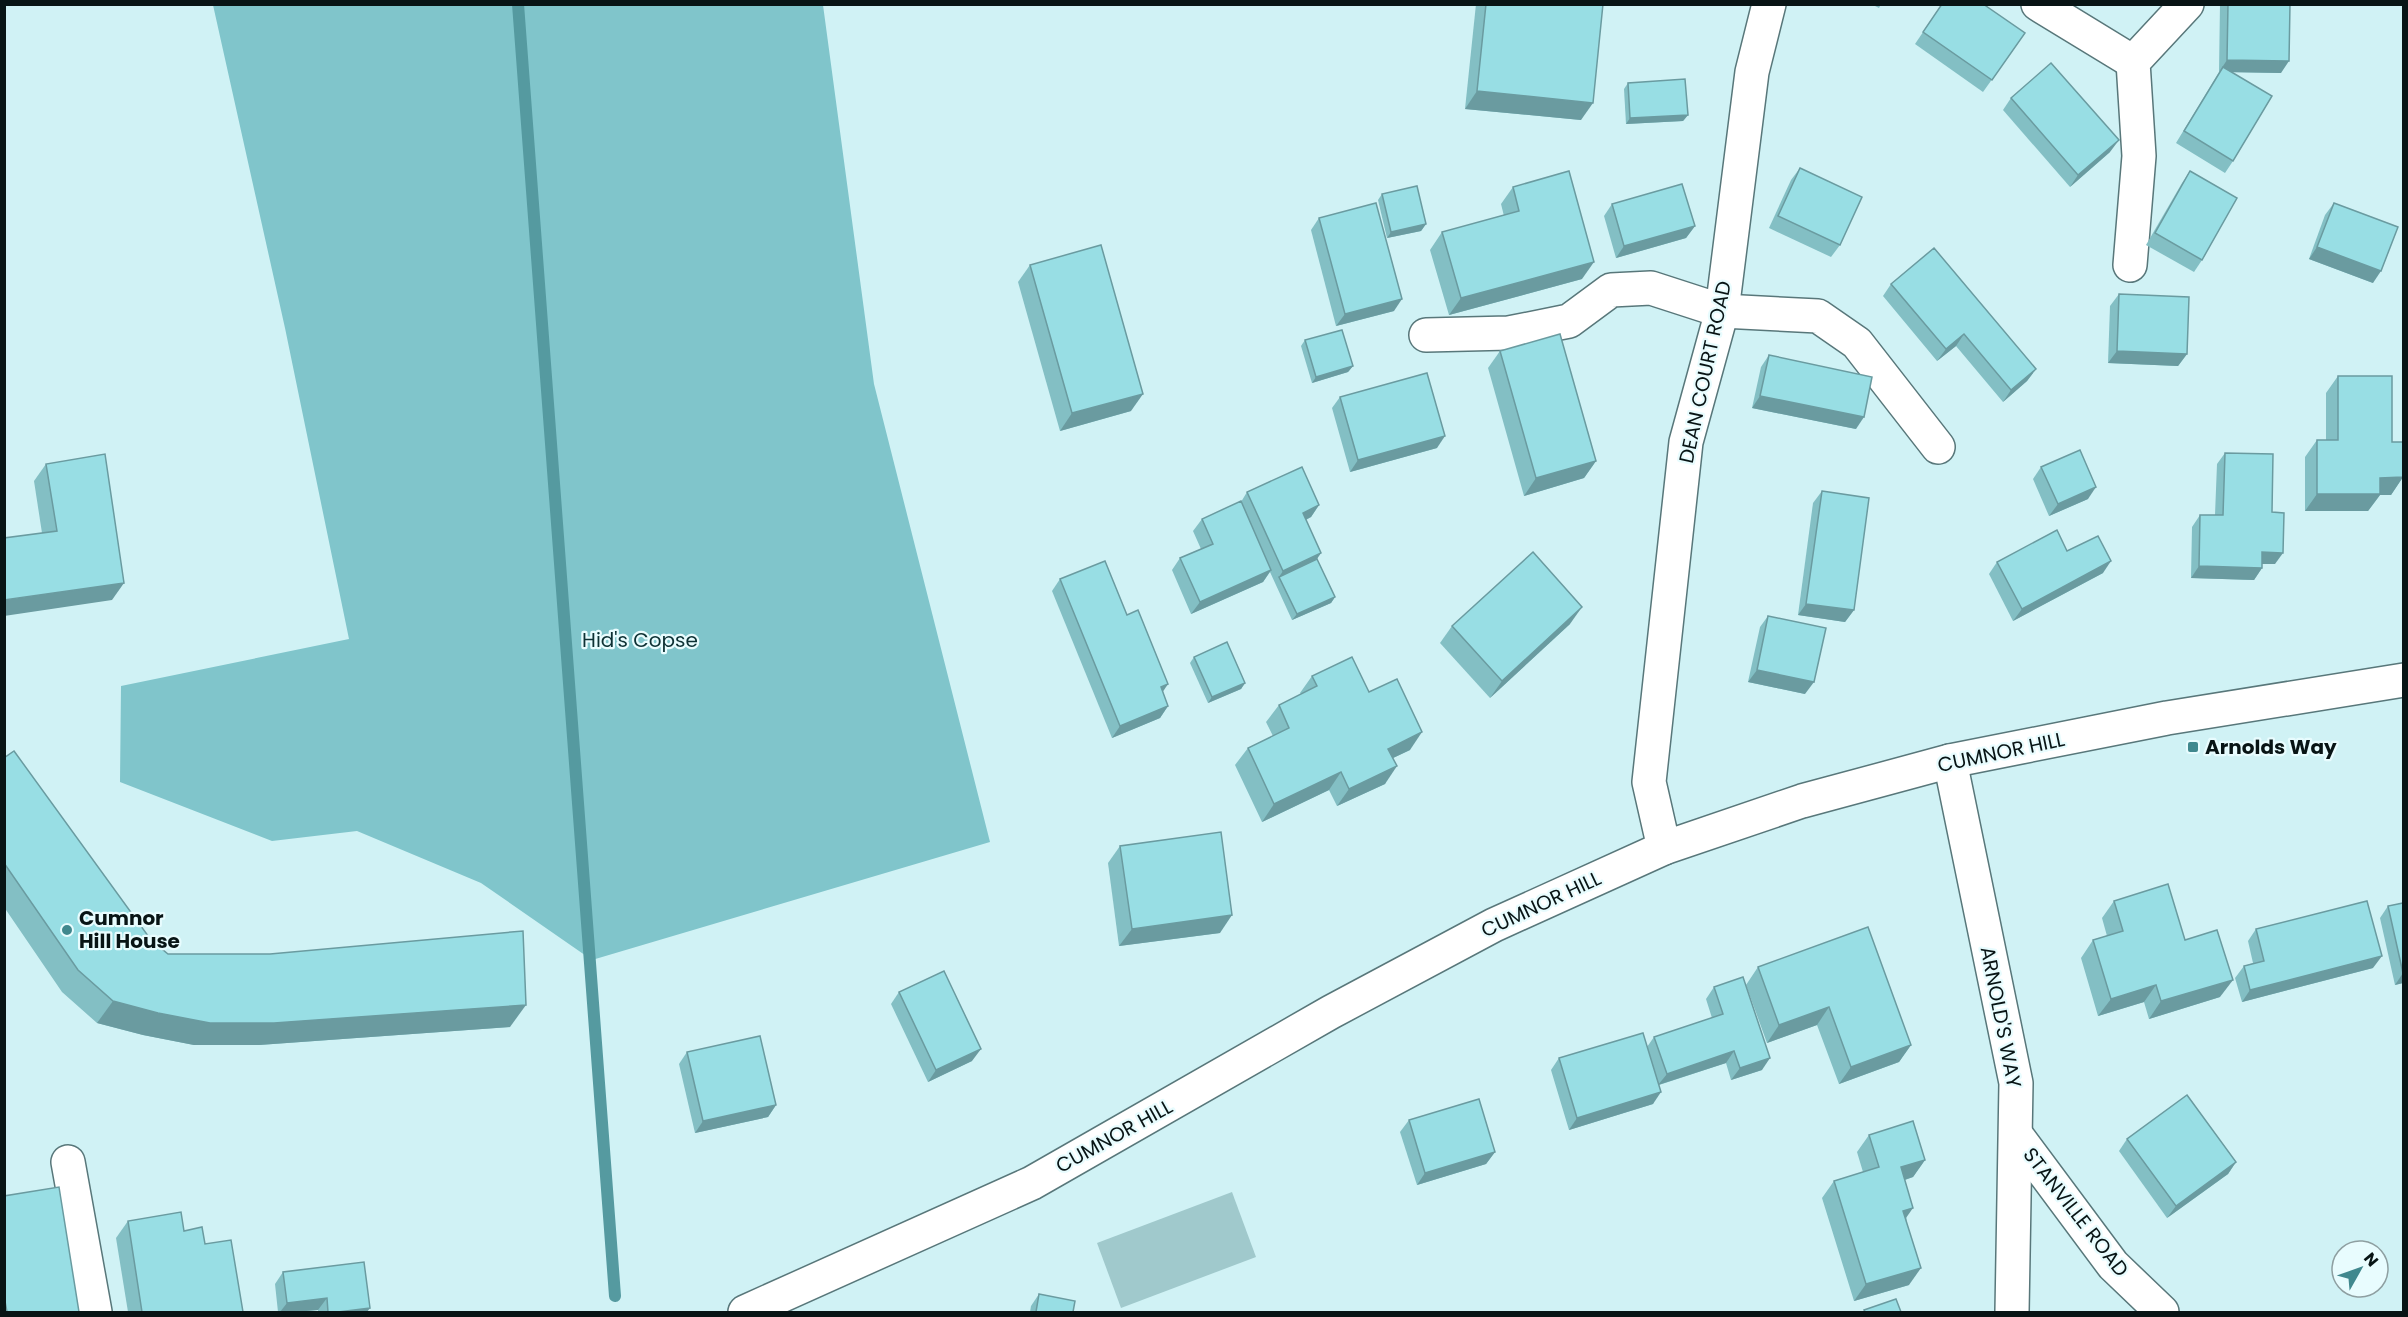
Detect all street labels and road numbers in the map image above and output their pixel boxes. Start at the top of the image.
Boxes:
street label: DEAN COURT ROAD [1672,278,1738,466]
street label: CUMNOR HILL [1935,725,2068,779]
street label: CUMNOR HILL [1476,864,1606,944]
street label: ARNOLD'S WAY [1974,944,2028,1090]
street label: CUMNOR HILL [1051,1092,1178,1180]
street label: STANVILLE ROAD [2017,1142,2135,1282]

